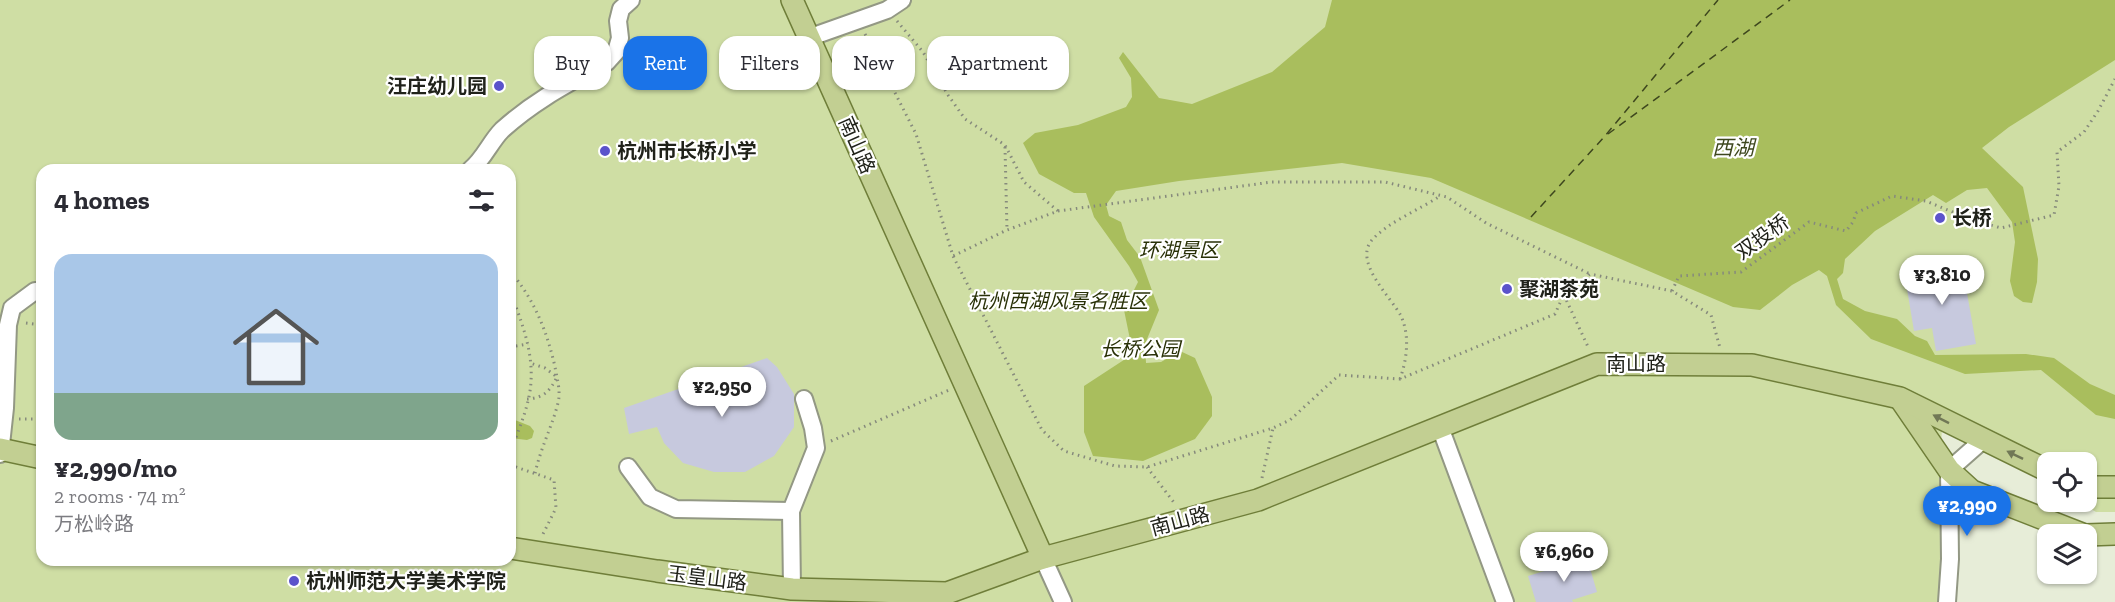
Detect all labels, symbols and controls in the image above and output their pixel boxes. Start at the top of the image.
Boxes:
chip: Buy [534,36,611,90]
chip: Rent [623,36,707,90]
chip: Filters [719,36,820,90]
chip: New [832,36,915,90]
chip: Apartment [927,36,1069,90]
place label: 汪庄幼儿园 [387,74,487,98]
marker: 汪庄幼儿园 [492,79,506,93]
street label: 南山路 [834,113,880,177]
water label: 西湖 [1712,135,1757,160]
place label: 杭州市长桥小学 [617,139,757,163]
marker: 杭州市长桥小学 [598,144,612,158]
text: 4 homes [54,184,150,216]
icon: filters [465,184,498,217]
place label: 长桥 [1952,206,1992,230]
street label: 双投桥 [1731,210,1793,264]
marker: 长桥 [1933,211,1947,225]
park label: 环湖景区 [1139,238,1222,262]
pin: ¥3,810 [1893,255,1991,306]
text: ¥3,810 [1913,262,1971,286]
place label: 聚湖茶苑 [1519,277,1599,301]
marker: 聚湖茶苑 [1500,282,1514,296]
park label: 杭州西湖风景名胜区 [968,289,1151,313]
icon: home [222,293,330,401]
park label: 长桥公园 [1100,337,1183,361]
street label: 南山路 [1606,352,1666,376]
pin: ¥2,950 [673,367,771,418]
text: ¥2,950 [692,374,752,398]
one-way arrow [1933,414,1950,424]
one-way arrow [2007,451,2024,460]
text: ¥2,990/mo [54,452,177,484]
map controls [2037,452,2097,584]
button: locate [2037,452,2097,512]
text: 2 rooms · 74 m² [54,484,186,508]
pin: ¥2,990 [1918,486,2016,537]
text: ¥2,990 [1937,493,1997,517]
street label: 南山路 [1148,502,1212,540]
text: 万松岭路 [54,512,134,536]
button: layers [2037,524,2097,584]
pin: ¥6,960 [1515,532,1613,583]
text: ¥6,960 [1534,539,1594,563]
street label: 玉皇山路 [666,561,748,595]
place label: 杭州师范大学美术学院 [306,569,506,593]
marker: 杭州师范大学美术学院 [287,574,301,588]

